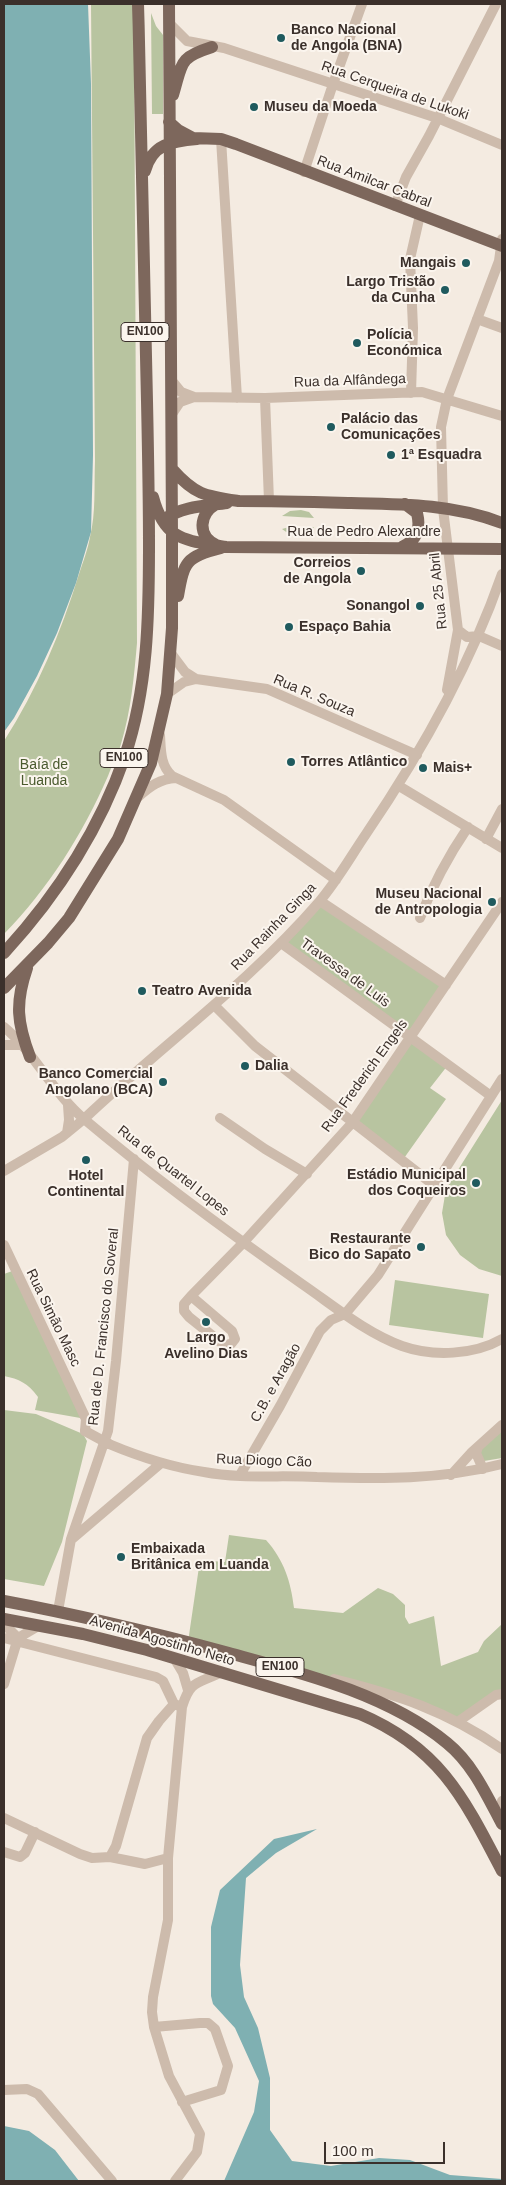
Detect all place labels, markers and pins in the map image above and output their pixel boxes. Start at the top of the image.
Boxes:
place label: Banco Nacional de Angola (BNA) [291,22,402,54]
marker: Banco Nacional de Angola (BNA) [275,32,287,44]
place label: Museu da Moeda [264,99,377,115]
marker: Museu da Moeda [248,101,260,113]
place label: Mangais [400,255,456,271]
marker: Mangais [460,257,472,269]
place label: Largo Tristão da Cunha [346,274,435,306]
marker: Largo Tristão da Cunha [439,284,451,296]
place label: Polícia Económica [367,327,442,360]
marker: Polícia Económica [351,337,363,349]
place label: Palácio das Comunicações [341,411,441,444]
marker: Palácio das Comunicações [325,421,337,433]
place label: 1ª Esquadra [401,447,482,463]
marker: 1ª Esquadra [385,449,397,461]
place label: Correios de Angola [283,555,351,588]
marker: Correios de Angola [355,565,367,577]
place label: Sonangol [346,598,410,614]
marker: Sonangol [414,600,426,612]
place label: Espaço Bahia [299,619,391,635]
marker: Espaço Bahia [283,621,295,633]
place label: Torres Atlântico [301,754,407,770]
marker: Torres Atlântico [285,756,297,768]
place label: Mais+ [433,760,472,776]
marker: Mais+ [417,762,429,774]
place label: Museu Nacional de Antropologia [375,886,482,919]
marker: Museu Nacional de Antropologia [486,896,498,908]
place label: Teatro Avenida [152,983,252,999]
marker: Teatro Avenida [136,985,148,997]
place label: Dalia [255,1058,288,1074]
marker: Dalia [239,1060,251,1072]
place label: Banco Comercial Angolano (BCA) [39,1066,153,1098]
marker: Banco Comercial Angolano (BCA) [157,1076,169,1088]
marker: Hotel Continental [80,1154,92,1166]
place label: Estádio Municipal dos Coqueiros [347,1167,466,1200]
place label: Hotel Continental [48,1168,124,1200]
marker: Estádio Municipal dos Coqueiros [470,1177,482,1189]
place label: Restaurante Bico do Sapato [309,1231,411,1264]
marker: Restaurante Bico do Sapato [415,1241,427,1253]
marker: Largo Avelino Dias [200,1316,212,1328]
place label: Largo Avelino Dias [164,1330,248,1362]
place label: Embaixada Britânica em Luanda [131,1541,269,1574]
marker: Embaixada Britânica em Luanda [115,1551,127,1563]

